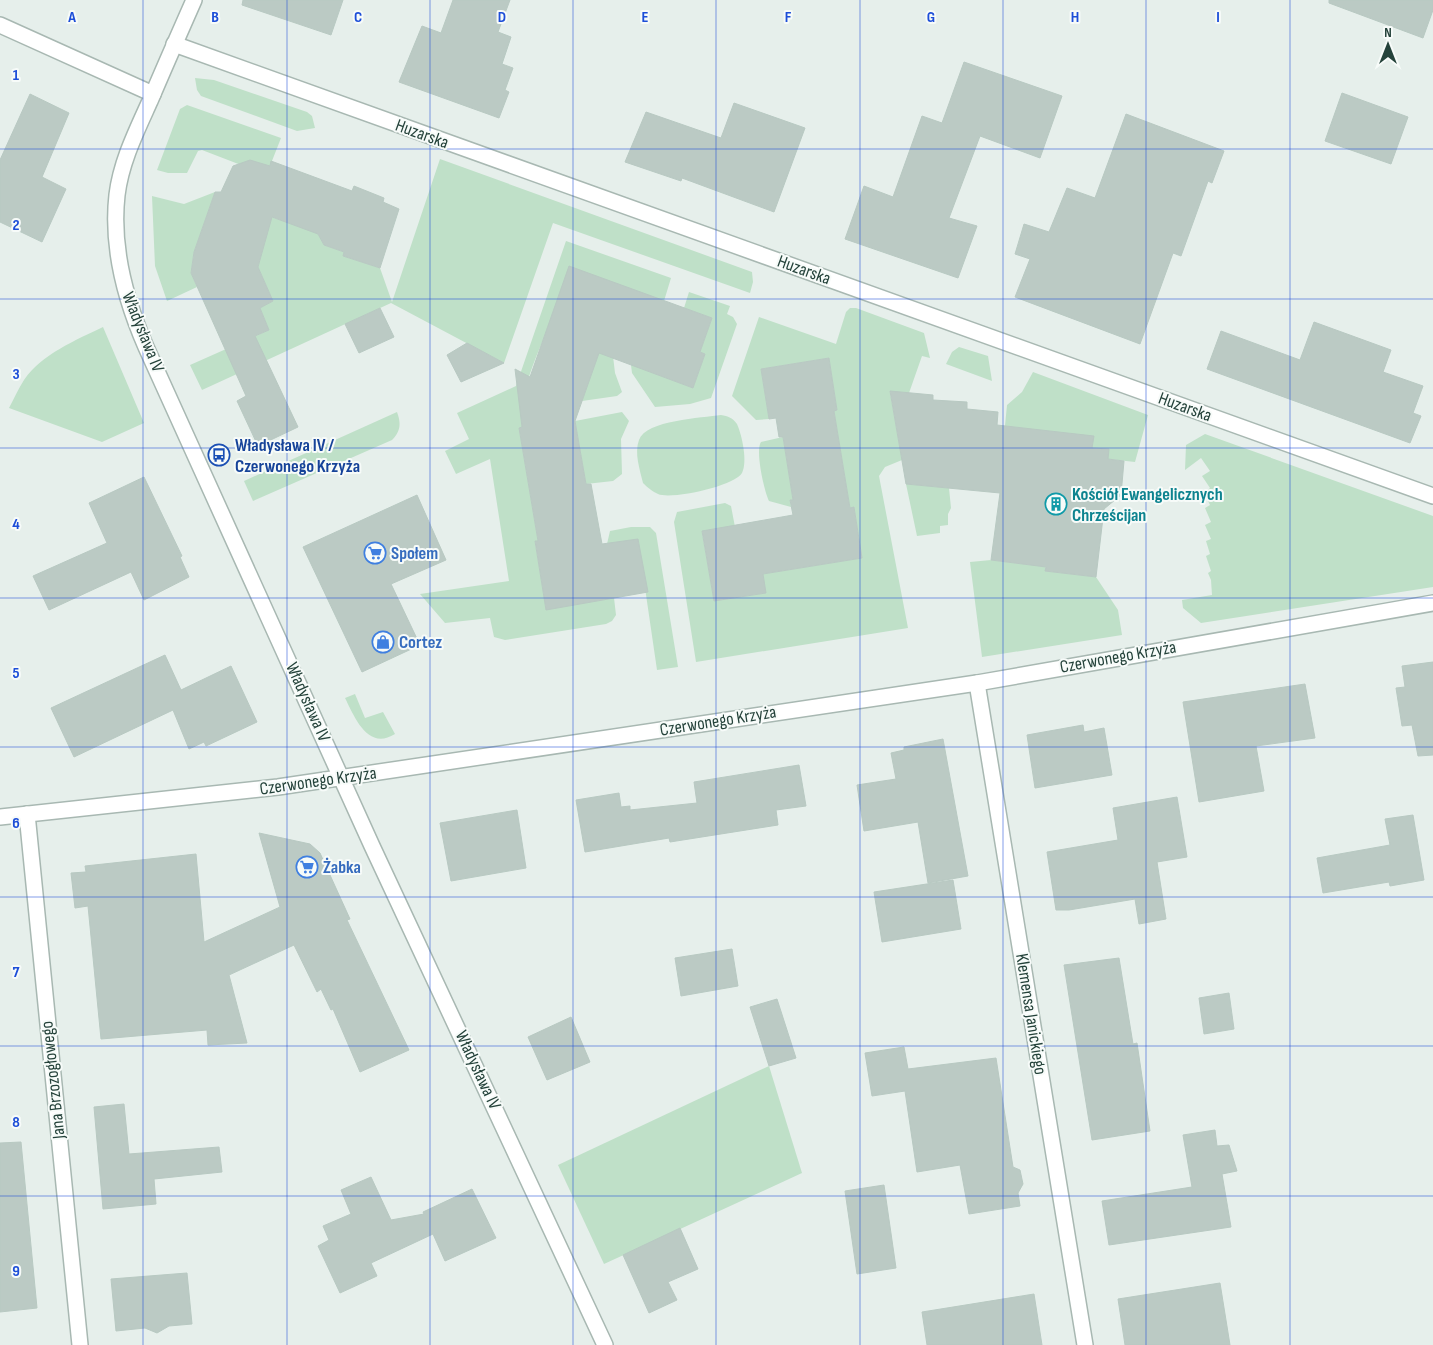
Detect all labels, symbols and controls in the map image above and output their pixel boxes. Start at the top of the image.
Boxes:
text: A [67,8,76,27]
text: B [211,8,219,27]
text: C [354,8,362,27]
text: D [498,8,506,27]
text: E [642,8,649,27]
text: F [785,8,792,27]
text: G [927,8,935,27]
text: H [1071,8,1079,27]
text: I [1216,8,1220,27]
north arrow [1363,20,1413,70]
text: N [1384,24,1392,41]
text: 1 [13,66,20,85]
street label: Huzarska [392,115,452,153]
text: 2 [12,216,20,235]
street label: Huzarska [774,251,834,289]
street label: Władysława IV [117,289,169,375]
text: 3 [12,365,20,384]
street label: Huzarska [1155,388,1215,426]
place label: Władysława IV / Czerwonego Krzyża [235,435,360,477]
bus stop icon: Władysława IV / Czerwonego Krzyża [207,443,231,467]
place label: Kościół Ewangelicznych Chrześcijan [1072,484,1223,526]
building icon: Kościół Ewangelicznych Chrześcijan [1044,492,1068,516]
text: 4 [12,515,20,534]
supermarket icon: Społem [363,541,387,565]
place label: Społem [391,543,438,564]
shop icon: Cortez [371,630,395,654]
place label: Cortez [399,632,442,653]
street label: Czerwonego Krzyża [1058,636,1178,678]
street label: Władysława IV [281,659,335,745]
text: 5 [12,664,20,683]
street label: Czerwonego Krzyża [658,701,778,741]
street label: Czerwonego Krzyża [258,762,378,800]
text: 6 [12,814,20,833]
supermarket icon: Żabka [295,855,319,879]
place label: Żabka [323,857,361,878]
street label: Klemensa Janickiego [1011,952,1051,1076]
text: 7 [13,963,20,982]
street label: Jana Brzozogłowego [36,1020,70,1141]
street label: Władysława IV [451,1027,505,1113]
text: 8 [12,1113,20,1132]
text: 9 [12,1262,20,1281]

